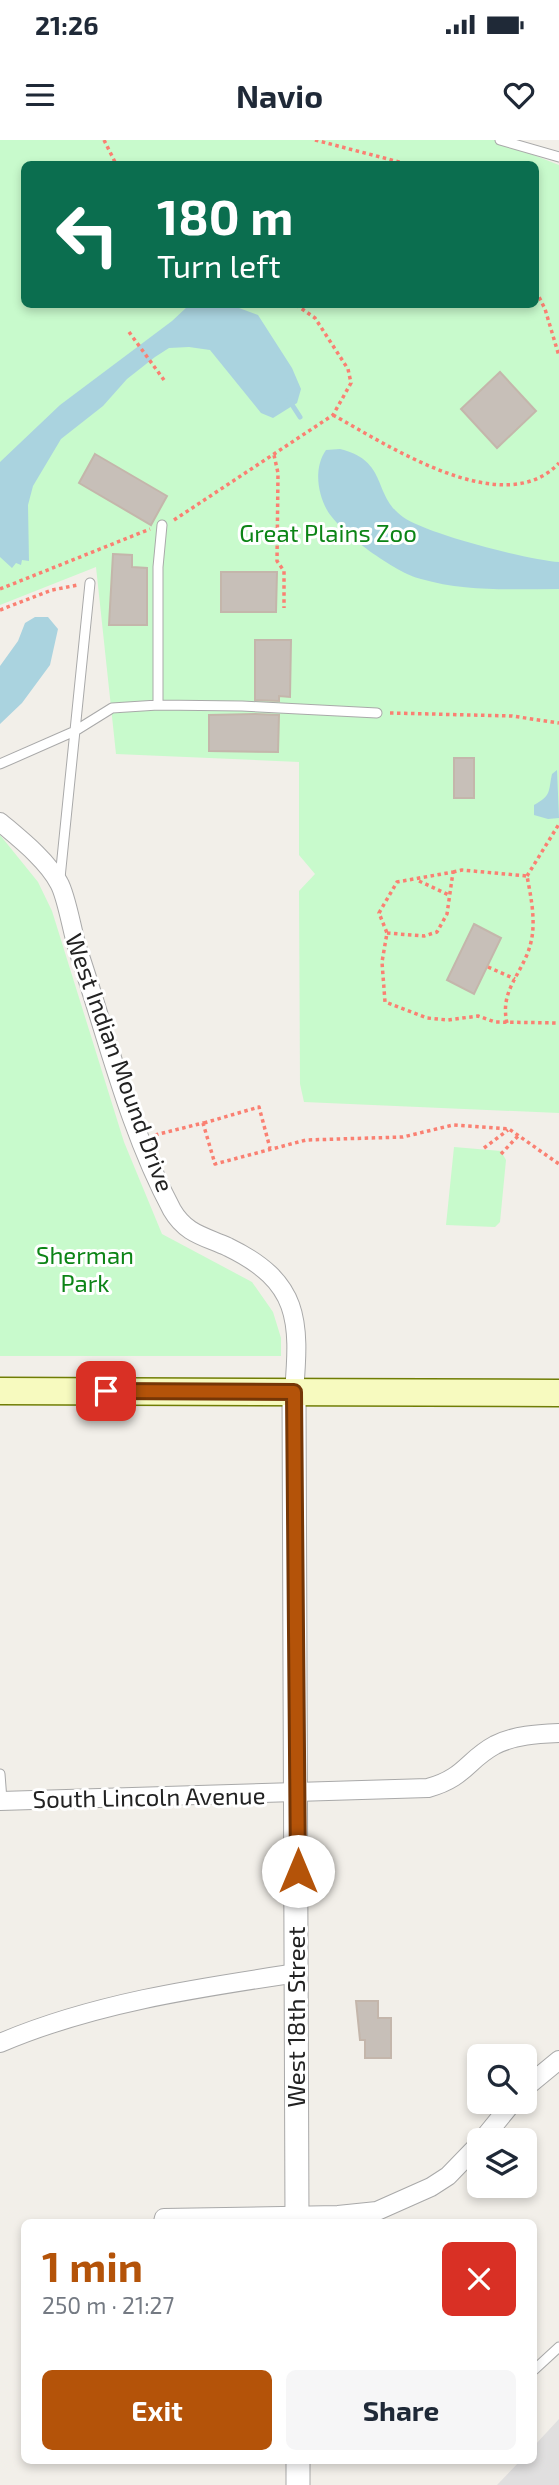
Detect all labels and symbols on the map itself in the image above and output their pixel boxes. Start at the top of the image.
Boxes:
park label: Great Plains Zoo [239,518,417,547]
street label: West Indian Mound Drive [60,929,181,1196]
park label: Sherman Park [36,1240,134,1297]
pin [76,1361,136,1421]
street label: South Lincoln Avenue [32,1780,266,1813]
position arrow [261,1834,335,1908]
street label: West 18th Street [281,1926,310,2108]

